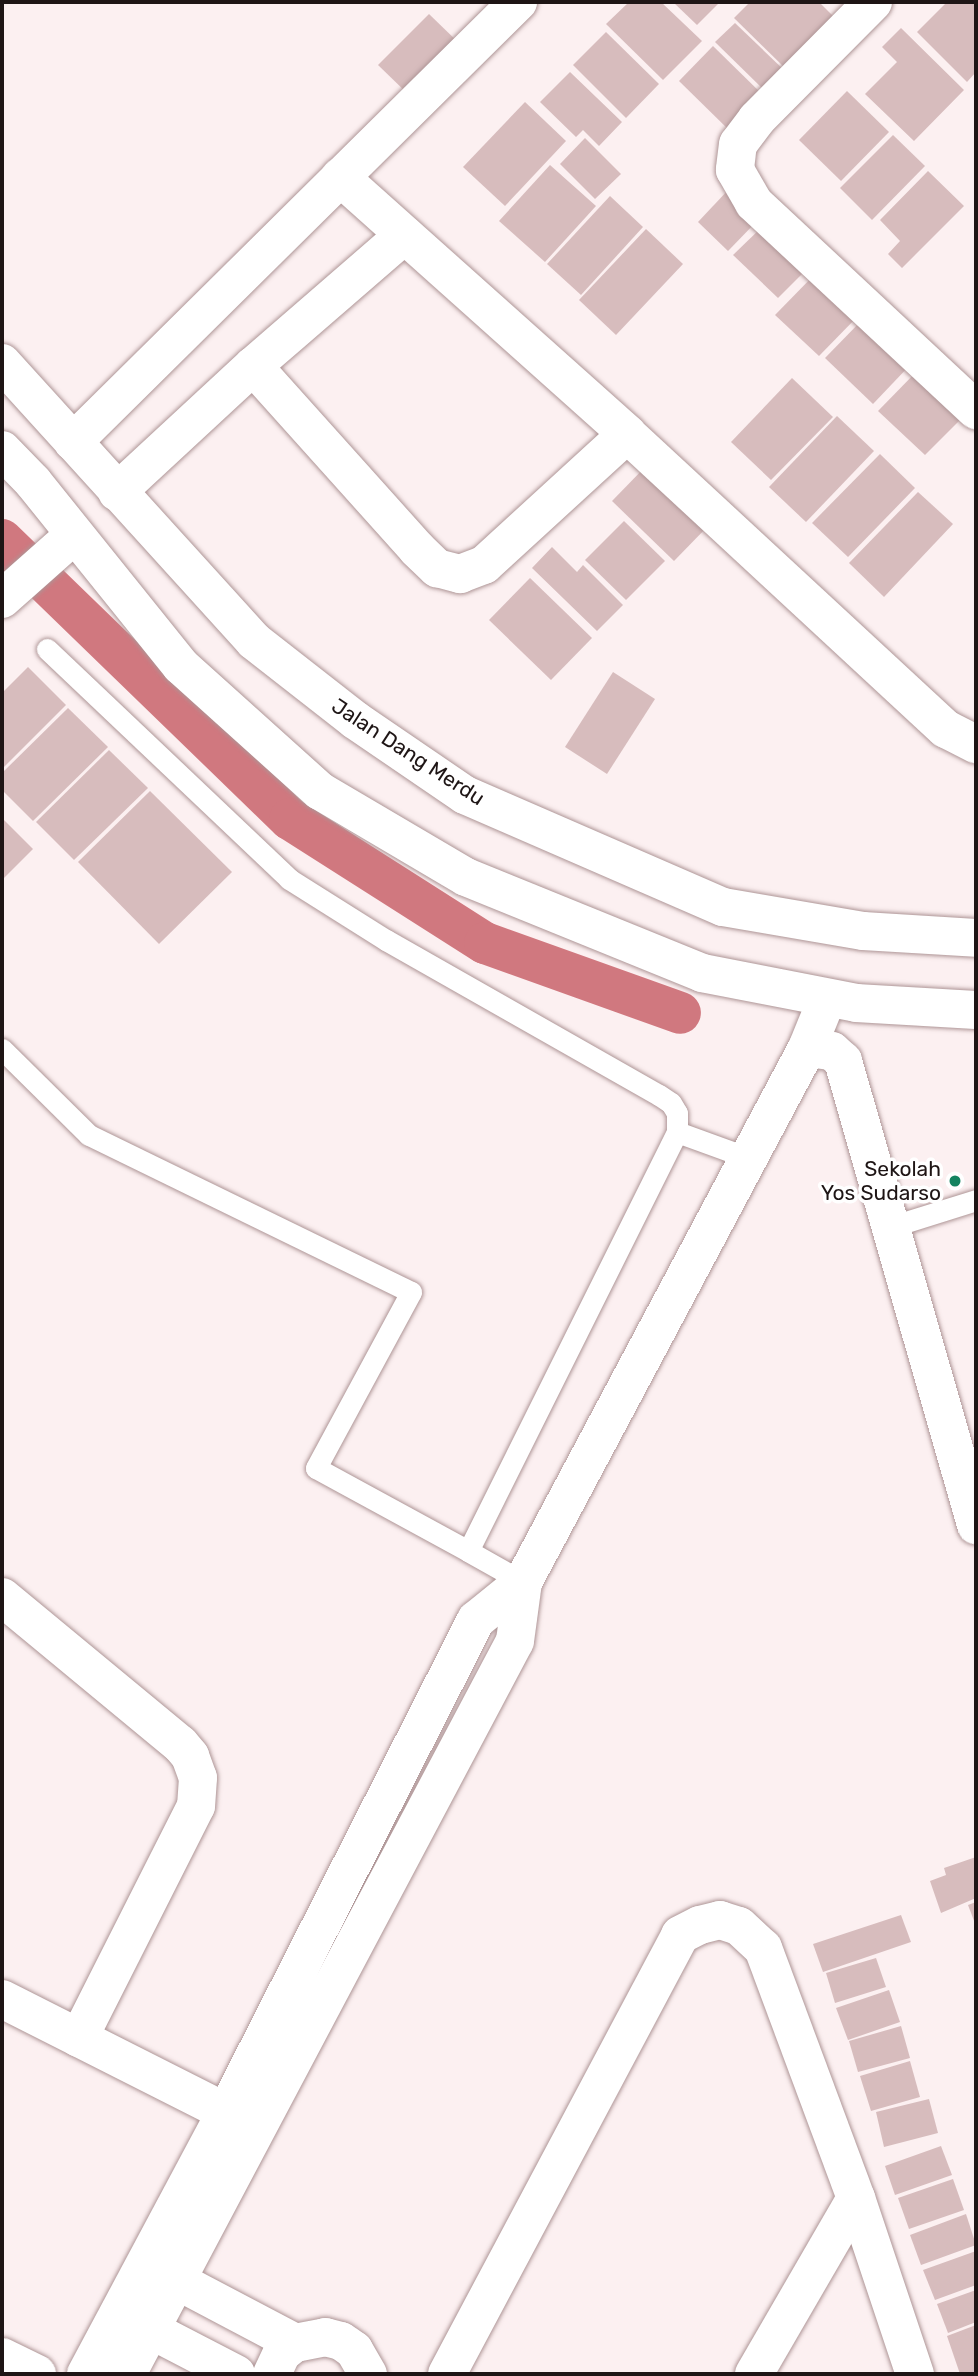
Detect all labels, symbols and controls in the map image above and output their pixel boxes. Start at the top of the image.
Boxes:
street label: Jalan Dang Merdu [327,693,489,811]
place label: Sekolah Yos Sudarso [821,1156,941,1206]
marker: Sekolah Yos Sudarso [947,1173,963,1189]

